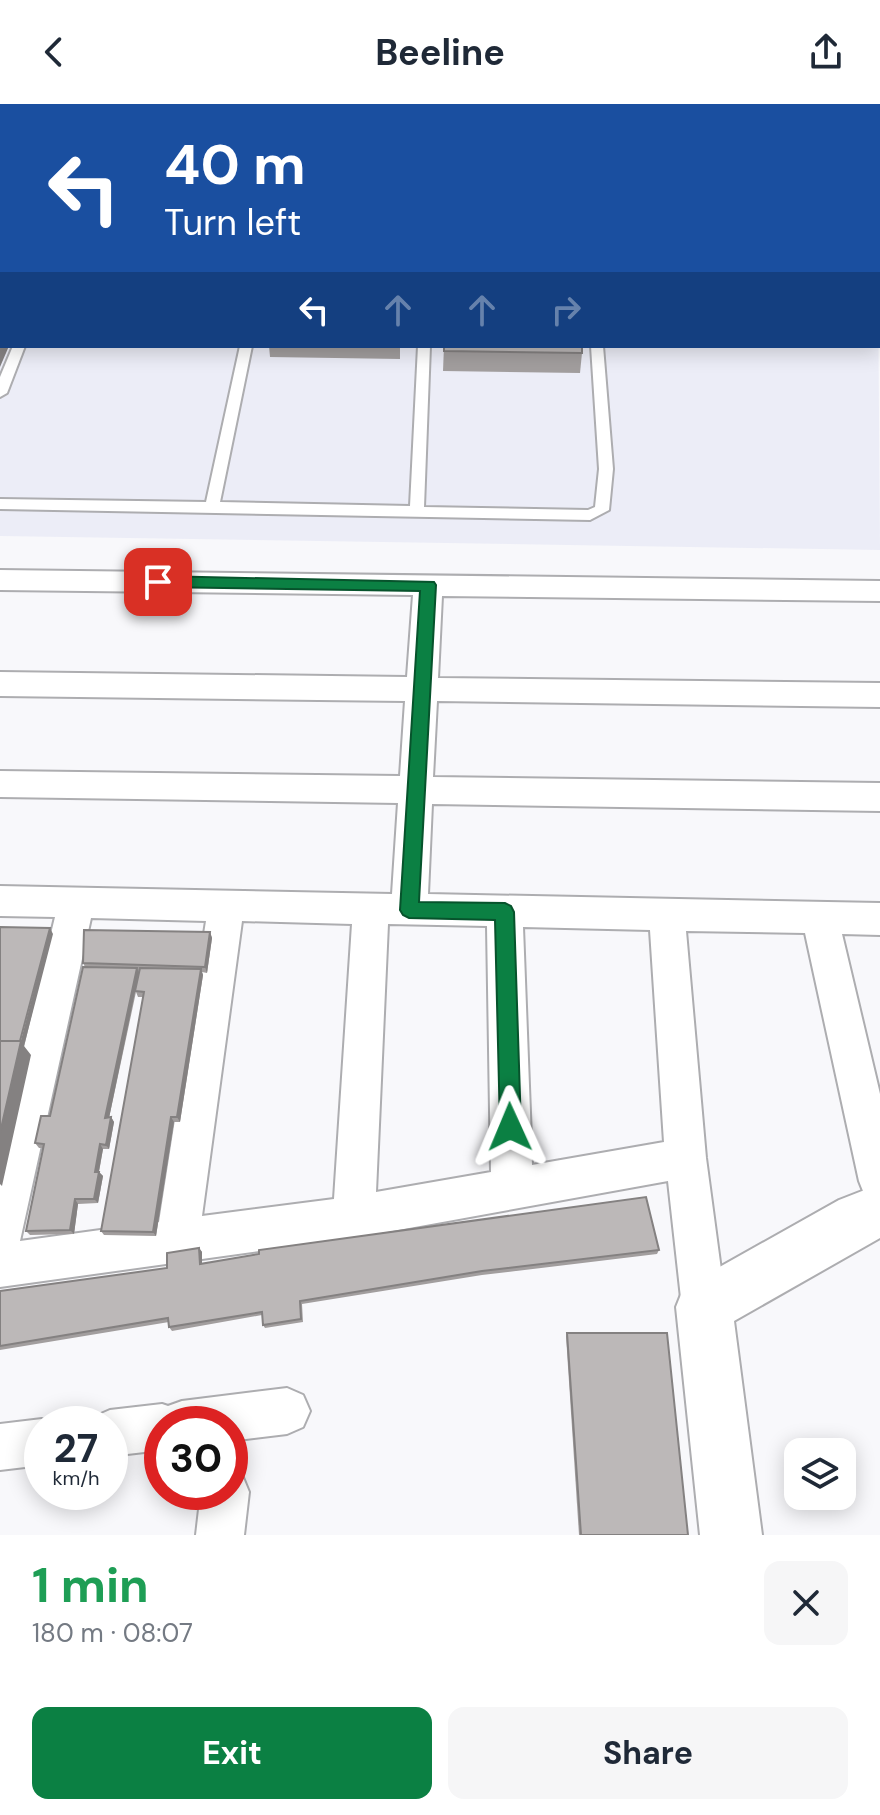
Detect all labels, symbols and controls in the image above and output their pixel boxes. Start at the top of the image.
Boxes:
text: Beeline [375,29,505,76]
icon: back [32,30,76,74]
icon: share [804,30,848,74]
text: 40 m [164,128,306,201]
icon: left [32,136,136,240]
text: Turn left [164,199,301,246]
icon: left [292,288,336,332]
icon: ahead [376,288,420,332]
icon: ahead [460,288,504,332]
icon: right [544,288,588,332]
pin [124,548,192,616]
icon: arrive [136,560,180,604]
position arrow [468,1085,552,1169]
speed limit sign: 30 [144,1406,248,1510]
text: 27 [54,1422,98,1474]
map controls [784,1438,856,1510]
button: layers [784,1438,856,1510]
text: km/h [52,1465,100,1491]
text: 1 min [32,1554,149,1617]
button: close [764,1561,848,1645]
text: 180 m · 08:07 [32,1616,193,1650]
button: Exit [32,1707,432,1799]
button: Share [448,1707,848,1799]

